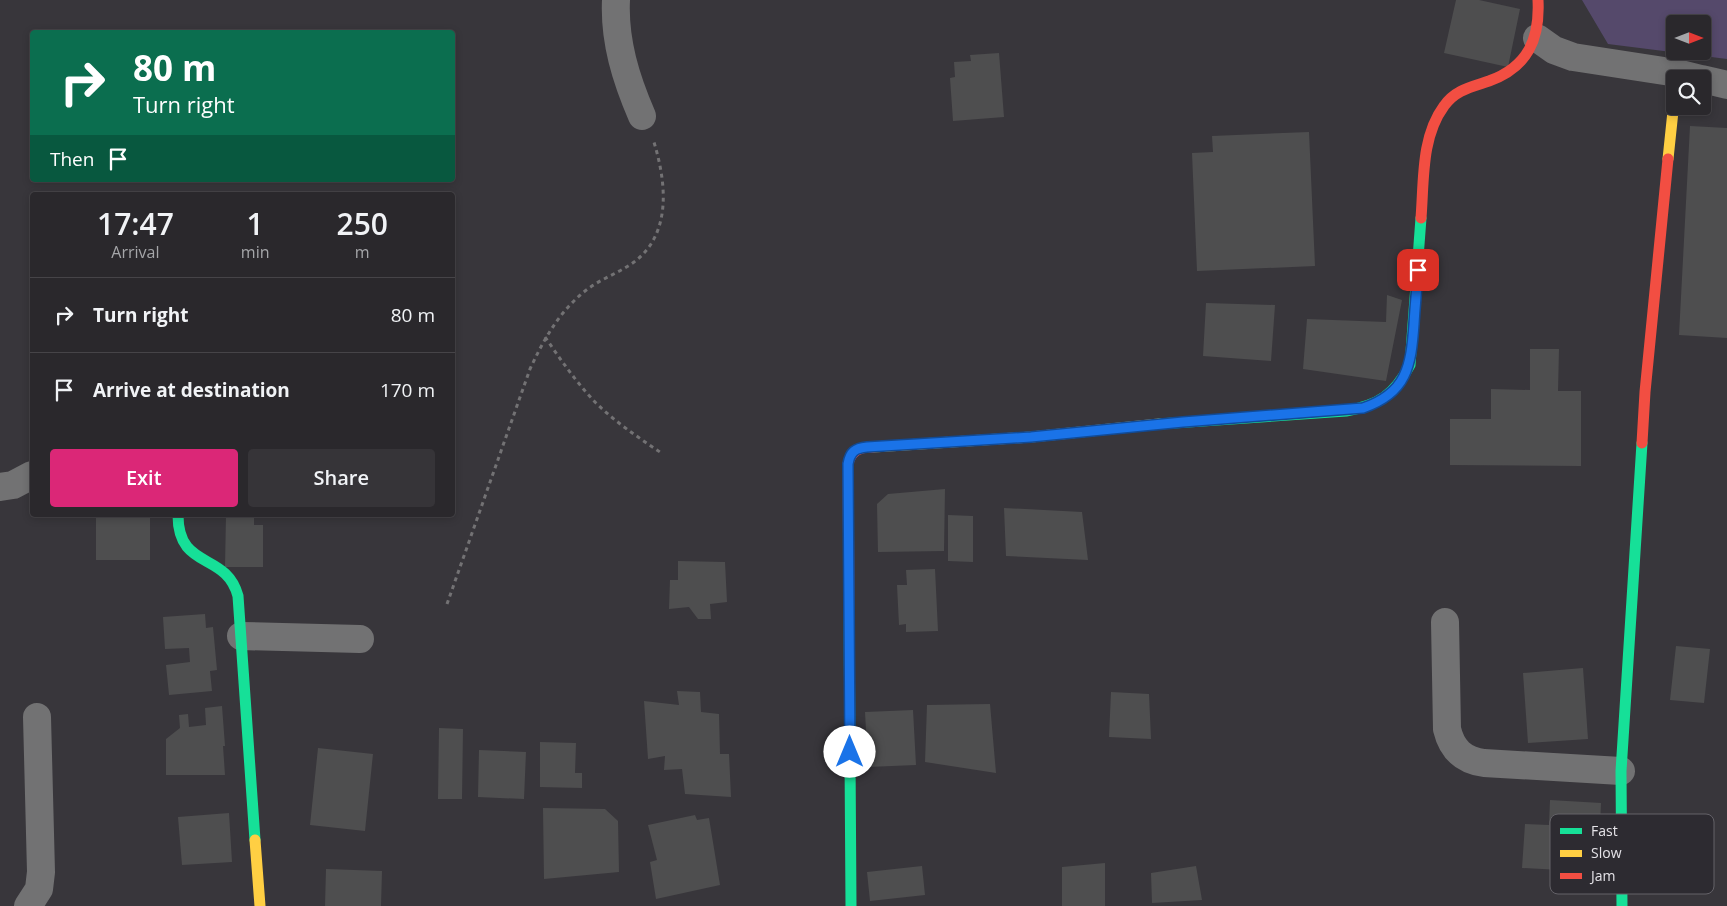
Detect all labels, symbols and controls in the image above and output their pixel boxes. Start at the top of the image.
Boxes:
north arrow [1666,15,1711,60]
map controls [1666,15,1711,115]
text: 80 m [133,44,216,91]
icon: right [50,50,115,115]
button: search [1666,70,1711,115]
text: Turn right [133,89,235,119]
icon: arrive [104,145,132,173]
text: Then [50,146,94,172]
text: 17:47 [97,203,174,244]
text: 1 [247,203,264,244]
text: 250 [337,203,388,244]
text: Arrival [111,241,160,263]
text: min [241,241,270,263]
text: m [355,241,370,263]
pin [1397,249,1439,291]
icon: arrive [1404,256,1432,284]
icon: right [50,301,78,329]
text: Turn right [93,302,188,328]
text: 80 m [391,302,435,328]
icon: arrive [50,376,78,404]
text: Arrive at destination [93,377,290,403]
text: 170 m [380,377,435,403]
button: Exit [50,449,238,507]
button: Share [248,449,435,507]
position arrow [823,725,875,777]
legend [1550,814,1714,894]
text: Fast [1591,821,1618,840]
text: Slow [1591,843,1622,862]
text: Jam [1589,866,1616,885]

